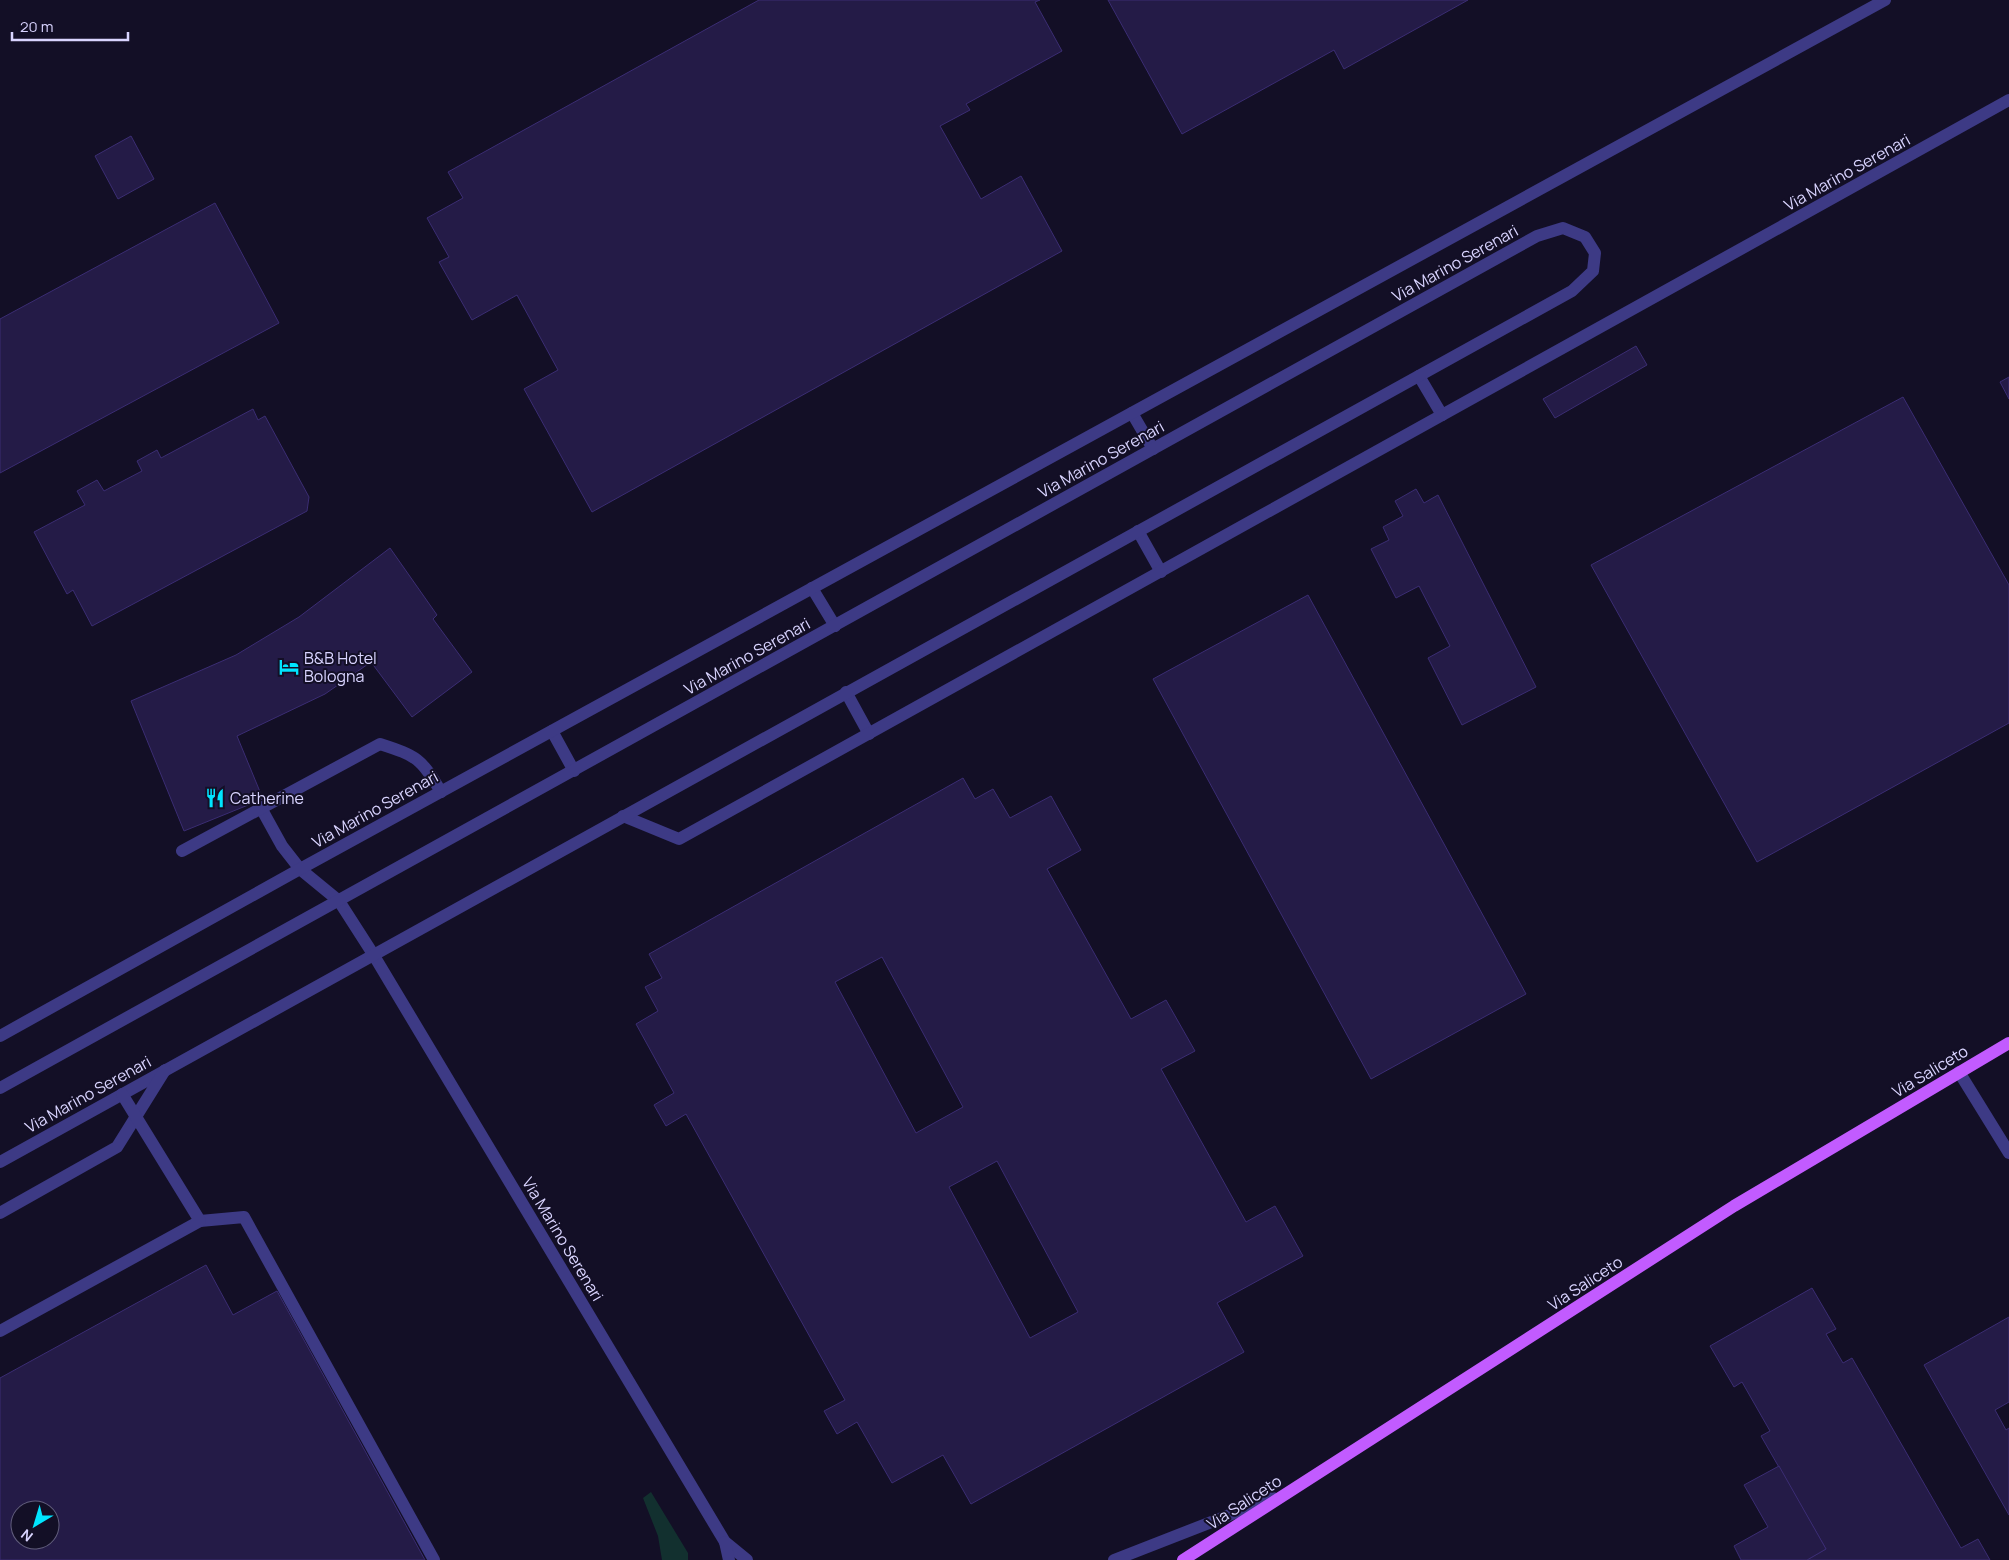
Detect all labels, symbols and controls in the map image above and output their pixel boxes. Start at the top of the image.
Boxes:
scale bar [12,10,129,42]
text: 20 m [20,16,53,37]
street label: Via Marino Serenari [1780,128,1914,216]
street label: Via Marino Serenari [1388,219,1522,307]
street label: Via Marino Serenari [1034,415,1168,503]
street label: Via Marino Serenari [680,612,814,700]
place label: B&B Hotel Bologna [304,647,377,687]
hotel icon: B&B Hotel Bologna [278,656,300,678]
street label: Via Marino Serenari [308,765,442,853]
restaurant icon: Catherine [204,787,226,809]
place label: Catherine [230,787,304,809]
street label: Via Saliceto [1888,1040,1972,1102]
street label: Via Marino Serenari [21,1050,155,1138]
street label: Via Marino Serenari [517,1173,609,1305]
street label: Via Saliceto [1543,1251,1627,1315]
street label: Via Saliceto [1202,1470,1286,1534]
north arrow [10,1500,60,1550]
text: N [17,1525,37,1546]

